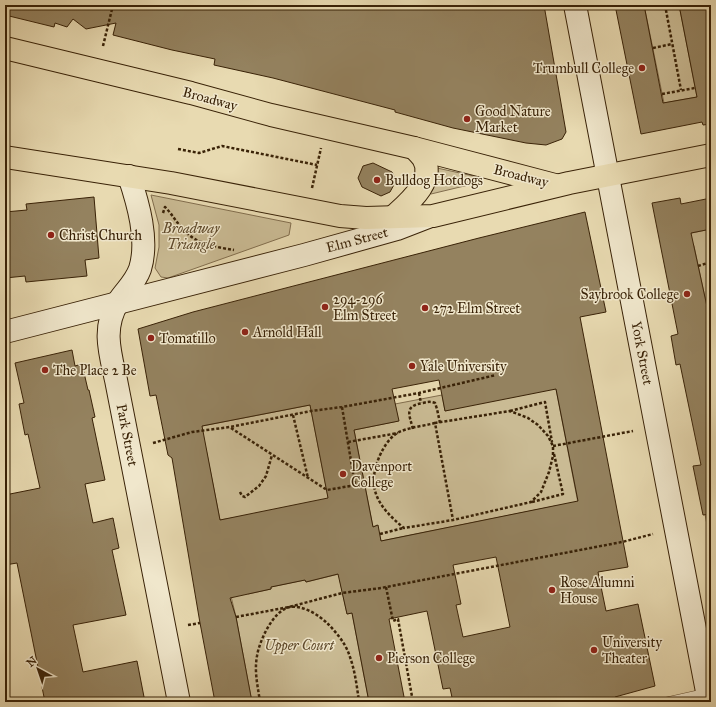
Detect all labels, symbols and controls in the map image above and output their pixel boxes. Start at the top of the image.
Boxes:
place label: Trumbull College [533,60,634,77]
marker: Trumbull College [637,63,647,73]
street label: Broadway [181,84,240,115]
place label: Good Nature Market [475,103,551,136]
marker: Good Nature Market [462,114,472,124]
street label: Broadway [492,161,551,191]
place label: Bulldog Hotdogs [385,172,483,189]
marker: Bulldog Hotdogs [372,175,382,185]
park label: Broadway Triangle [162,220,220,253]
street label: Elm Street [324,224,390,256]
place label: Christ Church [59,227,142,244]
marker: Christ Church [46,230,56,240]
place label: Saybrook College [581,286,679,303]
marker: Saybrook College [682,289,692,299]
place label: 294-296 Elm Street [333,291,396,324]
place label: 272 Elm Street [433,300,520,317]
marker: 294-296 Elm Street [320,302,330,312]
marker: 272 Elm Street [420,303,430,313]
street label: York Street [628,320,657,386]
place label: Arnold Hall [252,324,322,341]
marker: Arnold Hall [240,327,250,337]
place label: Tomatillo [159,330,216,347]
marker: Tomatillo [146,333,156,343]
place label: Yale University [420,358,507,375]
marker: Yale University [407,361,417,371]
place label: The Place 2 Be [53,362,137,379]
marker: The Place 2 Be [40,365,50,375]
street label: Park Street [113,402,141,468]
place label: Davenport College [351,458,412,491]
marker: Davenport College [338,469,348,479]
place label: Rose Alumni House [560,574,635,607]
marker: Rose Alumni House [547,585,557,595]
place label: University Theater [602,634,662,667]
park label: Upper Court [264,637,335,655]
marker: University Theater [589,645,599,655]
north arrow [18,649,58,689]
place label: Pierson College [387,650,475,667]
text: N [24,653,40,670]
marker: Pierson College [374,653,384,663]

